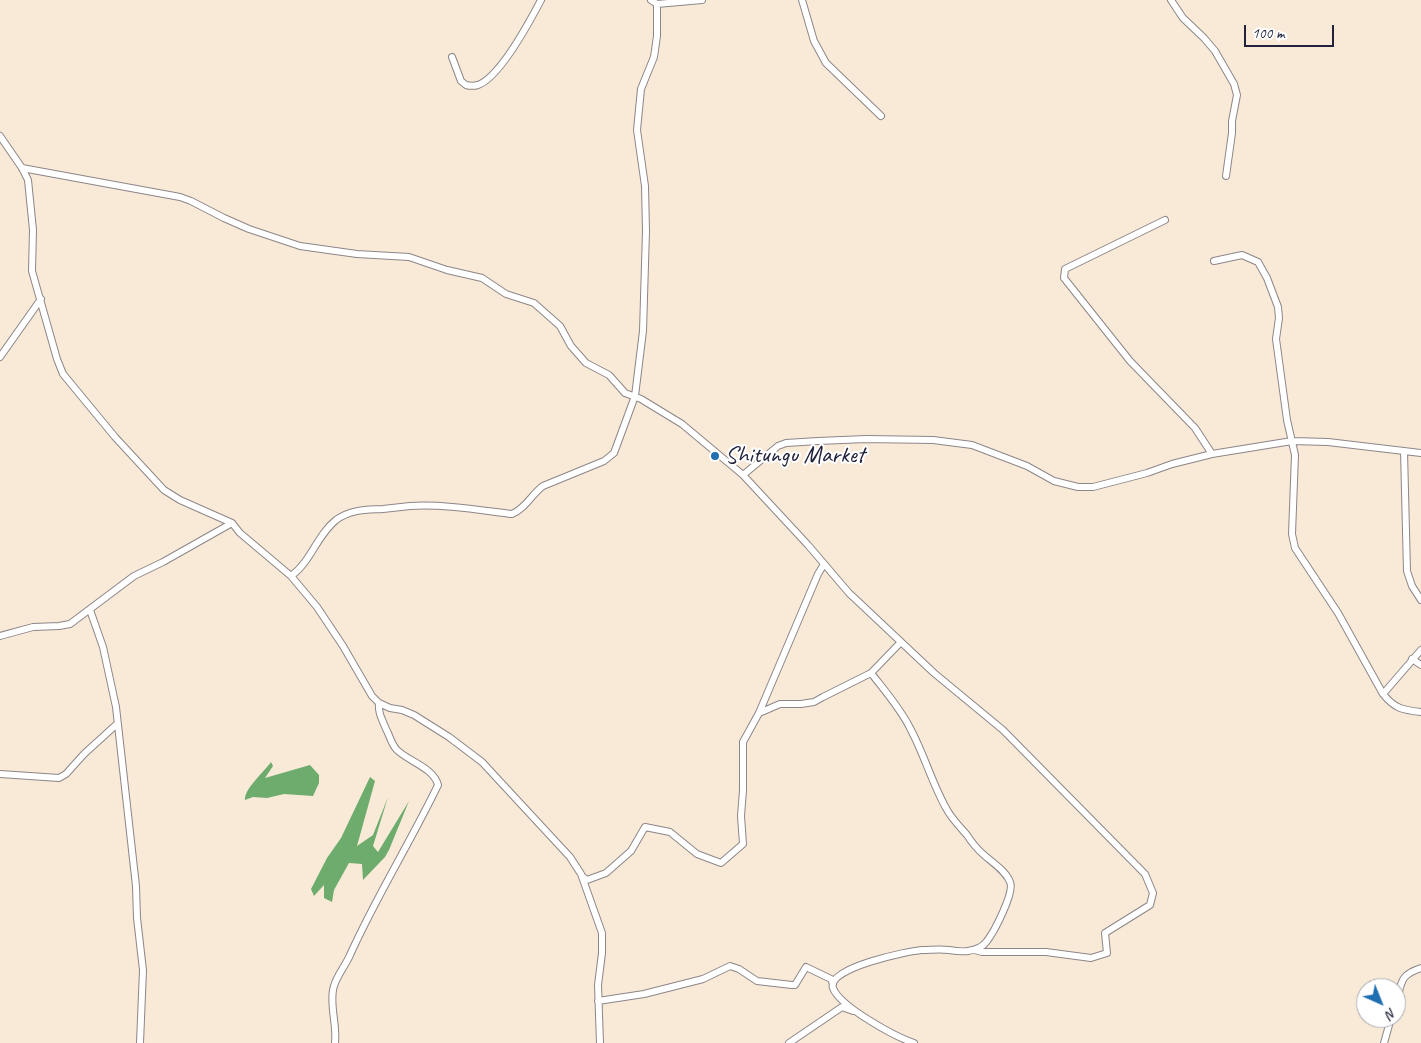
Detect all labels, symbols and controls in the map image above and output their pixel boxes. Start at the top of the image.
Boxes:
scale bar [1246,15,1336,47]
text: 100 m [1252,24,1284,43]
place label: Shitungu Market [725,442,865,470]
marker: Shitungu Market [709,450,721,462]
north arrow [1356,978,1406,1028]
text: N [1382,1004,1400,1023]

